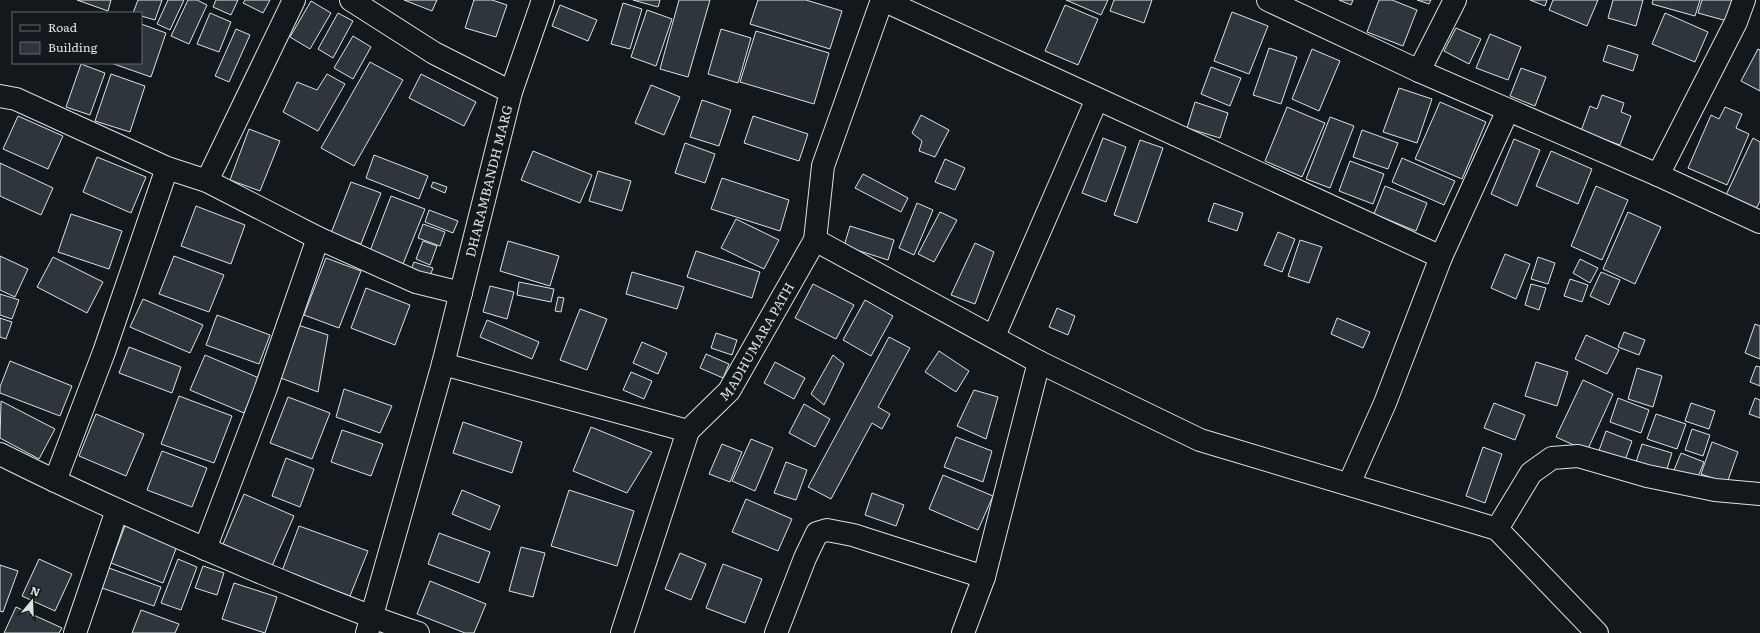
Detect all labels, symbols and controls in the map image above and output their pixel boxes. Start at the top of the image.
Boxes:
legend [12,12,142,64]
text: Road [48,18,78,36]
text: Building [48,38,98,56]
street label: DHARAMBANDH MARG [460,103,516,259]
street label: MADHUMARA PATH [715,278,798,405]
north arrow [12,581,52,621]
text: N [29,582,43,600]

